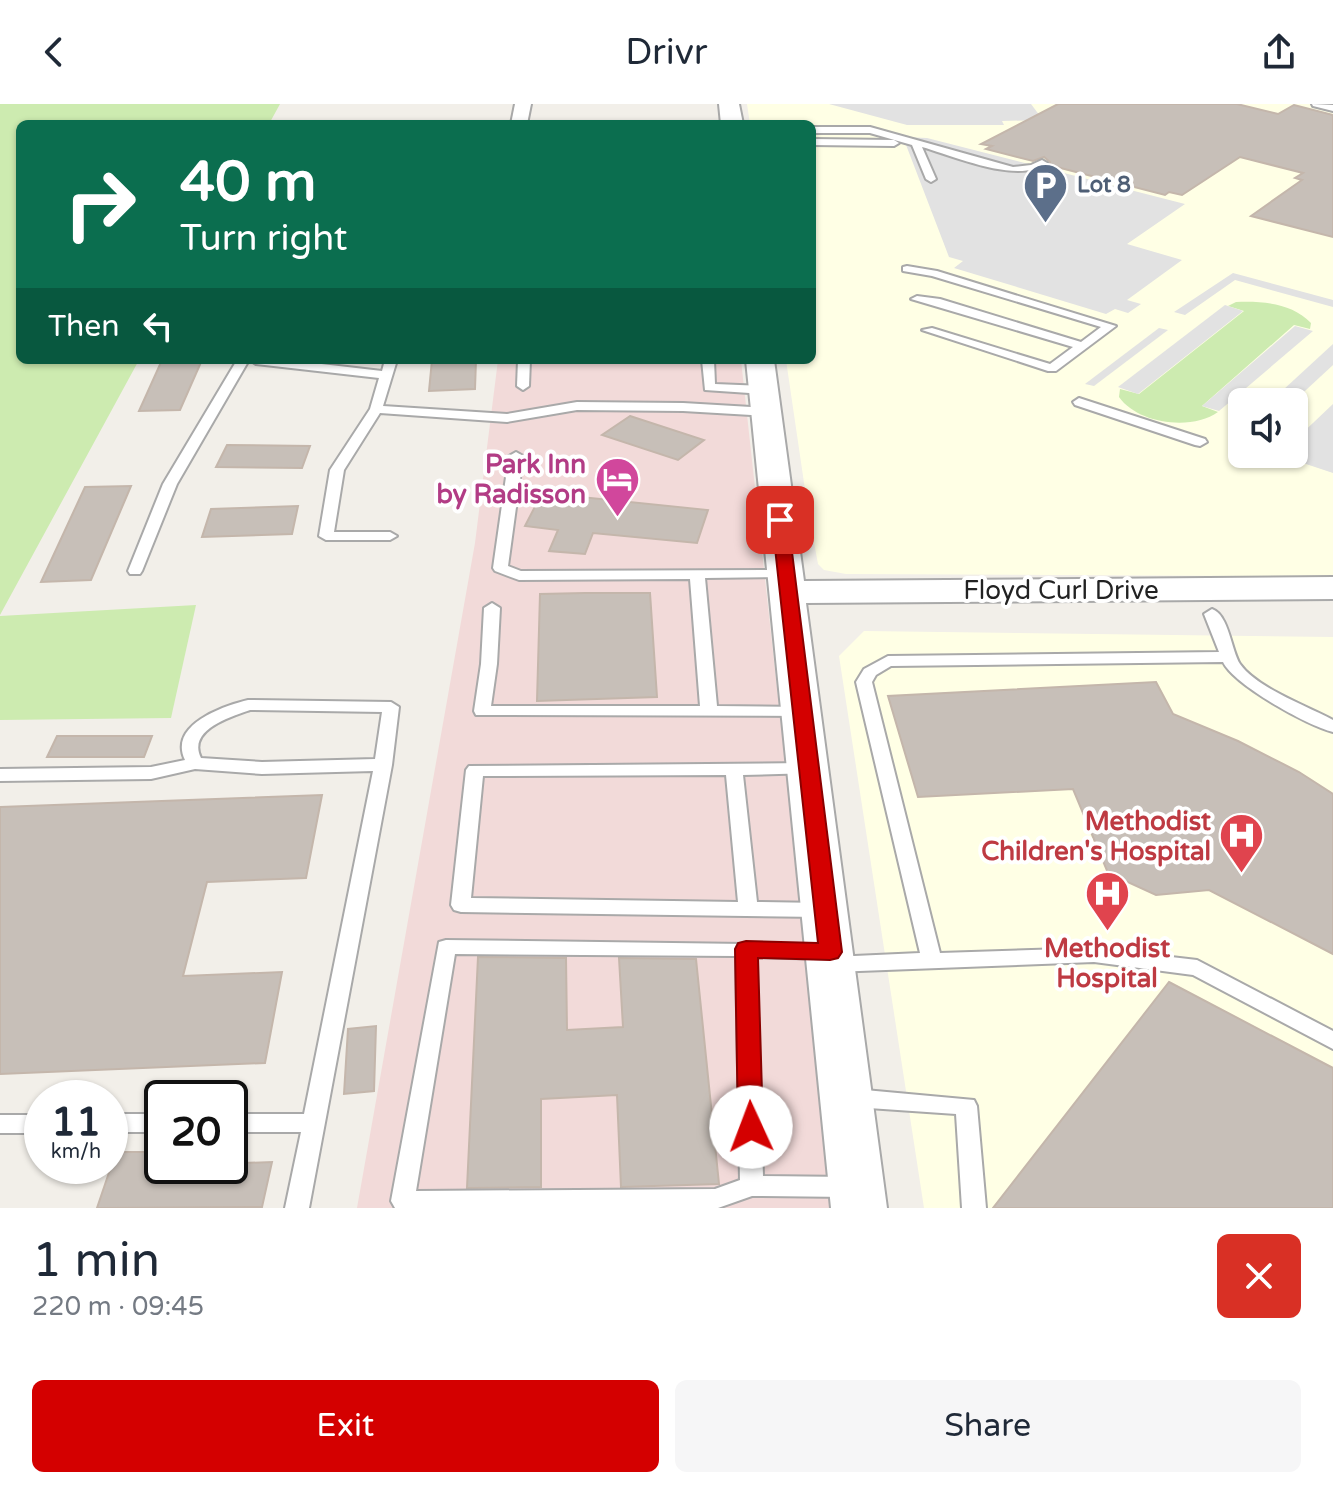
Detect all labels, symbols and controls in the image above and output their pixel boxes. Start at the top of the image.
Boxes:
icon: back [32,30,76,74]
icon: share [1257,30,1301,74]
text: Drivr [625,31,708,74]
text: 40 m [180,149,316,216]
icon: right [48,152,152,256]
parking icon: Lot 8 [1022,161,1070,224]
place label: Lot 8 [1077,172,1131,198]
text: Turn right [180,217,347,260]
icon: left [136,304,180,348]
text: Then [48,308,120,345]
map controls [1228,388,1308,468]
button: sound [1228,388,1308,468]
place label: Park Inn by Radisson [436,449,586,510]
hotel icon: Park Inn by Radisson [593,455,641,518]
pin [746,486,814,554]
icon: arrive [758,498,802,542]
street label: Floyd Curl Drive [963,575,1159,606]
place label: Methodist Children's Hospital [981,806,1211,867]
hospital icon: Methodist Children's Hospital [1218,812,1266,875]
hospital icon: Methodist Hospital [1083,869,1131,932]
place label: Methodist Hospital [1044,933,1170,994]
speed limit sign: 20 [144,1080,248,1184]
position arrow [709,1085,793,1169]
text: 11 [51,1098,101,1146]
text: km/h [51,1140,101,1164]
text: 1 min [32,1232,160,1290]
button: close [1217,1234,1301,1318]
text: 220 m · 09:45 [32,1291,204,1322]
button: Exit [32,1380,659,1472]
button: Share [675,1380,1301,1472]

